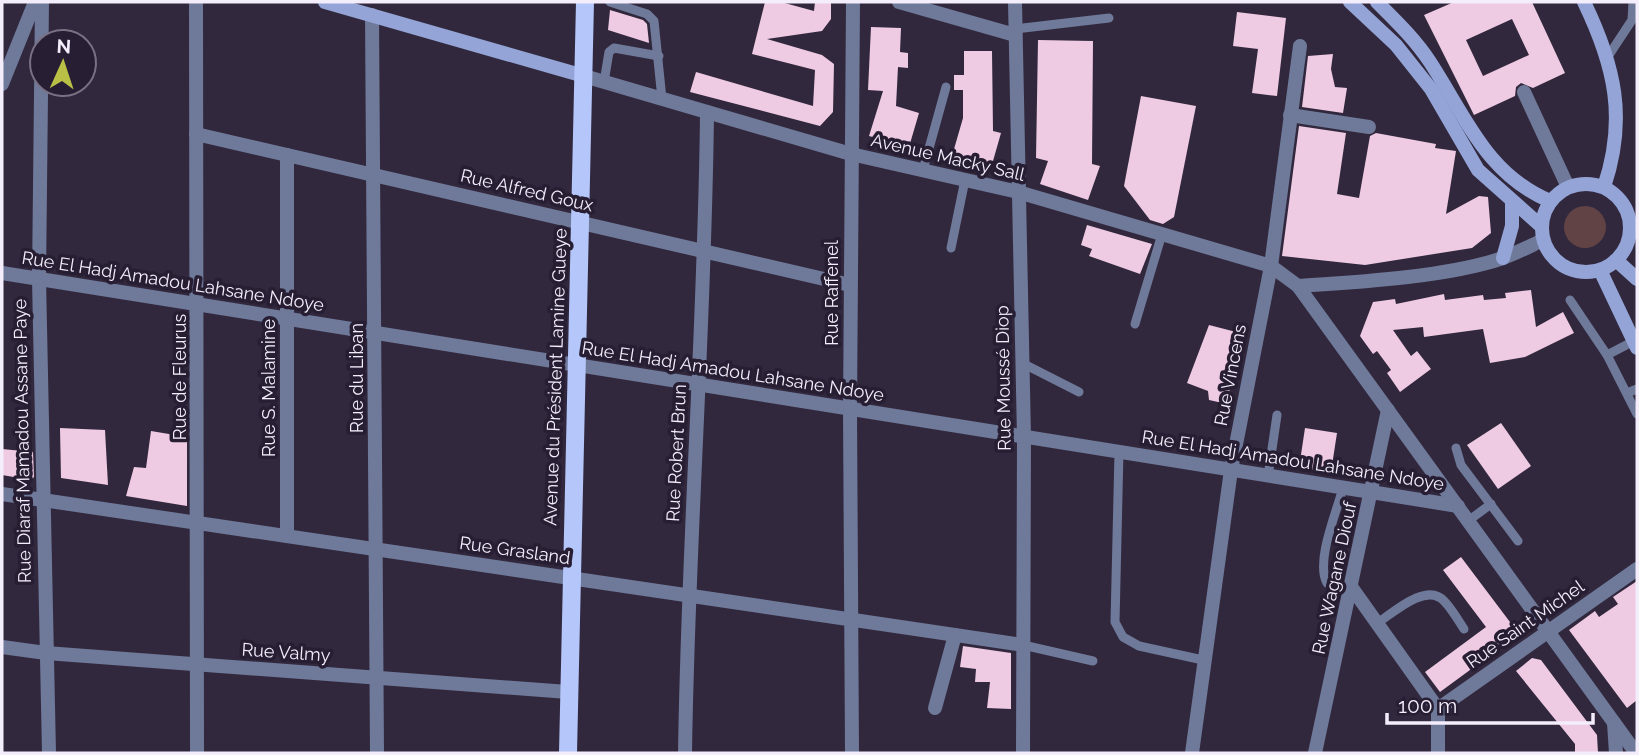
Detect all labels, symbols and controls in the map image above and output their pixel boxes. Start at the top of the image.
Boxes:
north arrow [28,28,98,98]
text: N [56,35,72,57]
street label: Avenue Macky Sall [869,129,1027,185]
street label: Rue Alfred Goux [459,165,595,215]
street label: Avenue du Président Lamine Gueye [539,227,571,526]
street label: Rue Raffenel [821,240,842,346]
street label: Rue El Hadj Amadou Lahsane Ndoye [20,247,326,315]
street label: Rue Diaraf Mamadou Assane Paye [9,298,35,583]
street label: Rue Moussé Diop [991,305,1015,451]
street label: Rue de Fleurus [169,314,190,440]
street label: Rue S. Malamine [258,319,279,457]
street label: Rue Vincens [1210,322,1250,428]
street label: Rue du Liban [346,323,367,433]
street label: Rue El Hadj Amadou Lahsane Ndoye [580,337,886,405]
street label: Rue Robert Brun [662,384,690,522]
street label: Rue El Hadj Amadou Lahsane Ndoye [1140,426,1446,494]
street label: Rue Wagane Diouf [1308,499,1361,656]
street label: Rue Grasland [458,532,572,568]
street label: Rue Saint Michel [1462,576,1588,672]
street label: Rue Valmy [241,638,331,666]
scale bar [1387,682,1594,726]
text: 100 m [1398,693,1457,718]

